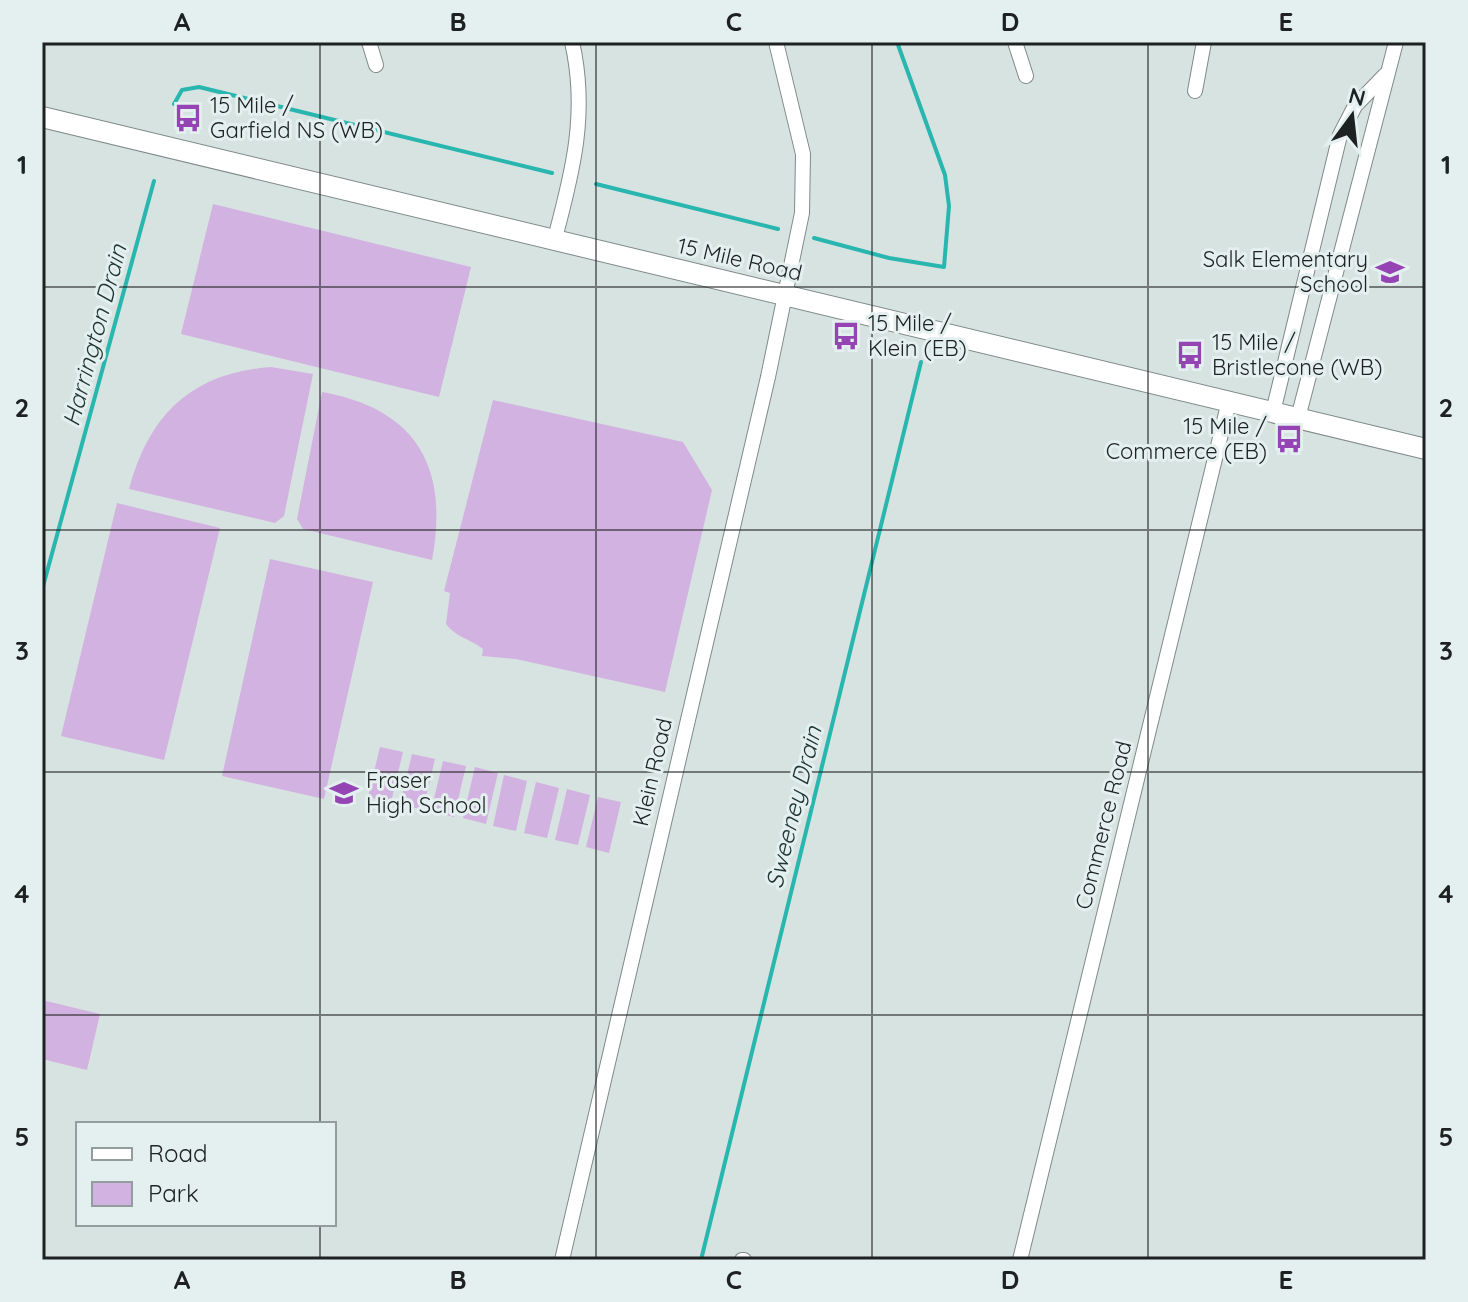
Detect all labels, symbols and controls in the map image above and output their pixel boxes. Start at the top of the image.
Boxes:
text: A [174,5,191,38]
text: B [449,5,467,38]
text: C [726,5,742,38]
text: D [1001,5,1019,38]
text: E [1279,5,1293,38]
north arrow [1312,76,1392,156]
text: N [1346,81,1369,112]
place label: 15 Mile / Garfield NS (WB) [210,91,383,144]
bus stop icon: 15 Mile / Garfield NS (WB) [173,103,203,133]
text: 1 [17,148,27,181]
text: 1 [1441,148,1451,181]
street label: 15 Mile Road [675,231,805,287]
water label: Harrington Drain [55,240,133,429]
place label: Salk Elementary School [1203,245,1368,298]
school or university icon: Salk Elementary School [1375,257,1405,287]
place label: 15 Mile / Klein (EB) [868,309,967,362]
bus stop icon: 15 Mile / Klein (EB) [831,321,861,351]
place label: 15 Mile / Bristlecone (WB) [1212,328,1382,381]
bus stop icon: 15 Mile / Bristlecone (WB) [1175,340,1205,370]
text: 2 [15,391,29,424]
text: 2 [1439,391,1453,424]
place label: 15 Mile / Commerce (EB) [1106,412,1268,465]
bus stop icon: 15 Mile / Commerce (EB) [1274,424,1304,454]
text: 3 [15,634,29,667]
text: 3 [1439,634,1453,667]
street label: Klein Road [626,715,678,829]
water label: Sweeney Drain [758,722,828,891]
street label: Commerce Road [1069,738,1137,912]
place label: Fraser High School [366,766,487,819]
school or university icon: Fraser High School [329,778,359,808]
text: 4 [14,877,30,910]
text: 4 [1438,877,1454,910]
text: 5 [15,1120,29,1153]
text: 5 [1439,1120,1453,1153]
legend [76,1122,336,1226]
text: Road [148,1138,208,1168]
text: Park [148,1178,199,1208]
text: A [174,1263,191,1296]
text: B [449,1263,467,1296]
text: C [726,1263,742,1296]
text: D [1001,1263,1019,1296]
text: E [1279,1263,1293,1296]

